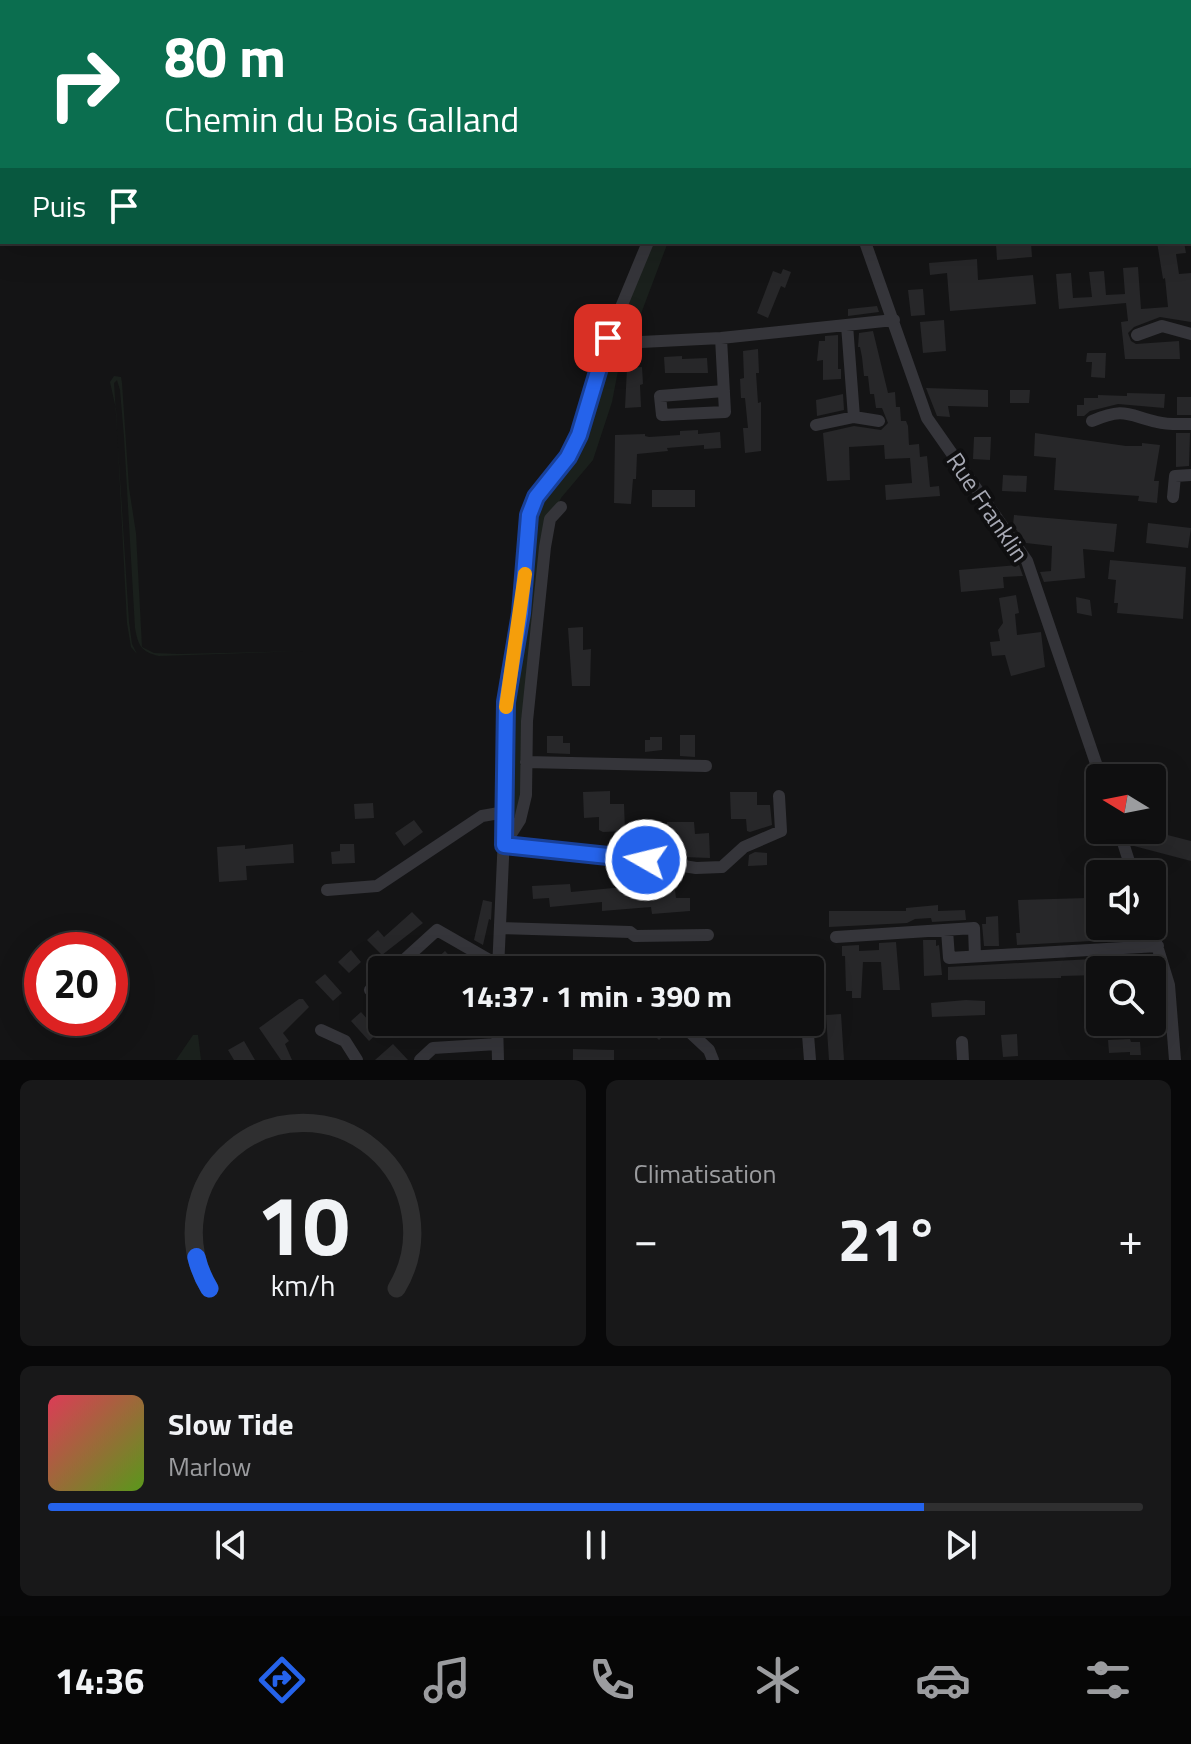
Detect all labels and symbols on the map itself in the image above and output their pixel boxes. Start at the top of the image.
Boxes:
pin [574,304,642,372]
street label: Rue Franklin [938,445,1038,569]
north arrow [1086,764,1166,844]
position arrow [604,818,688,902]
speed limit sign: 20 [24,932,128,1036]

